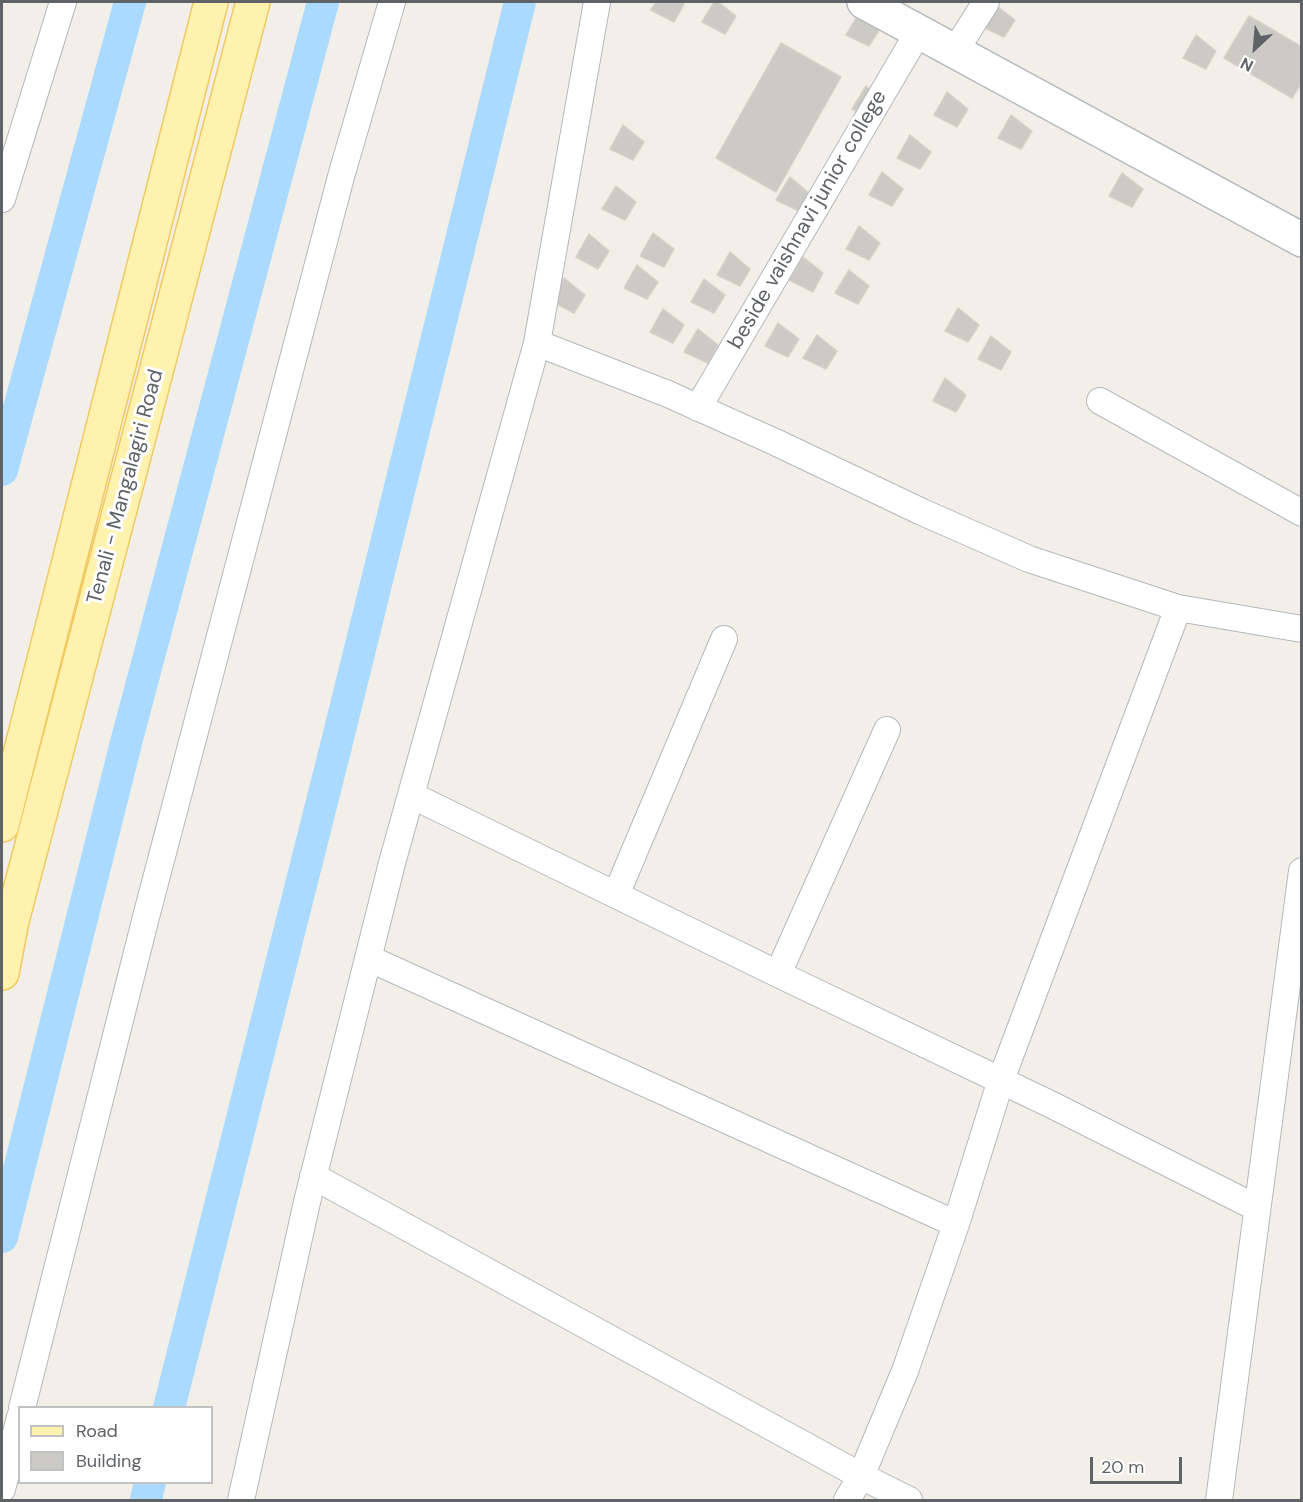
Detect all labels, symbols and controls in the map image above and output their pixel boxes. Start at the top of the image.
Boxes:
north arrow [1225,18,1285,78]
text: N [1237,53,1257,77]
street label: beside vaishnavi junior college [723,86,893,354]
street label: Tenali - Mangalagiri Road [83,367,169,607]
legend [18,1406,213,1484]
text: Road [76,1419,118,1443]
scale bar [1093,1445,1184,1483]
text: Building [76,1449,141,1473]
text: 20 m [1101,1455,1144,1479]

